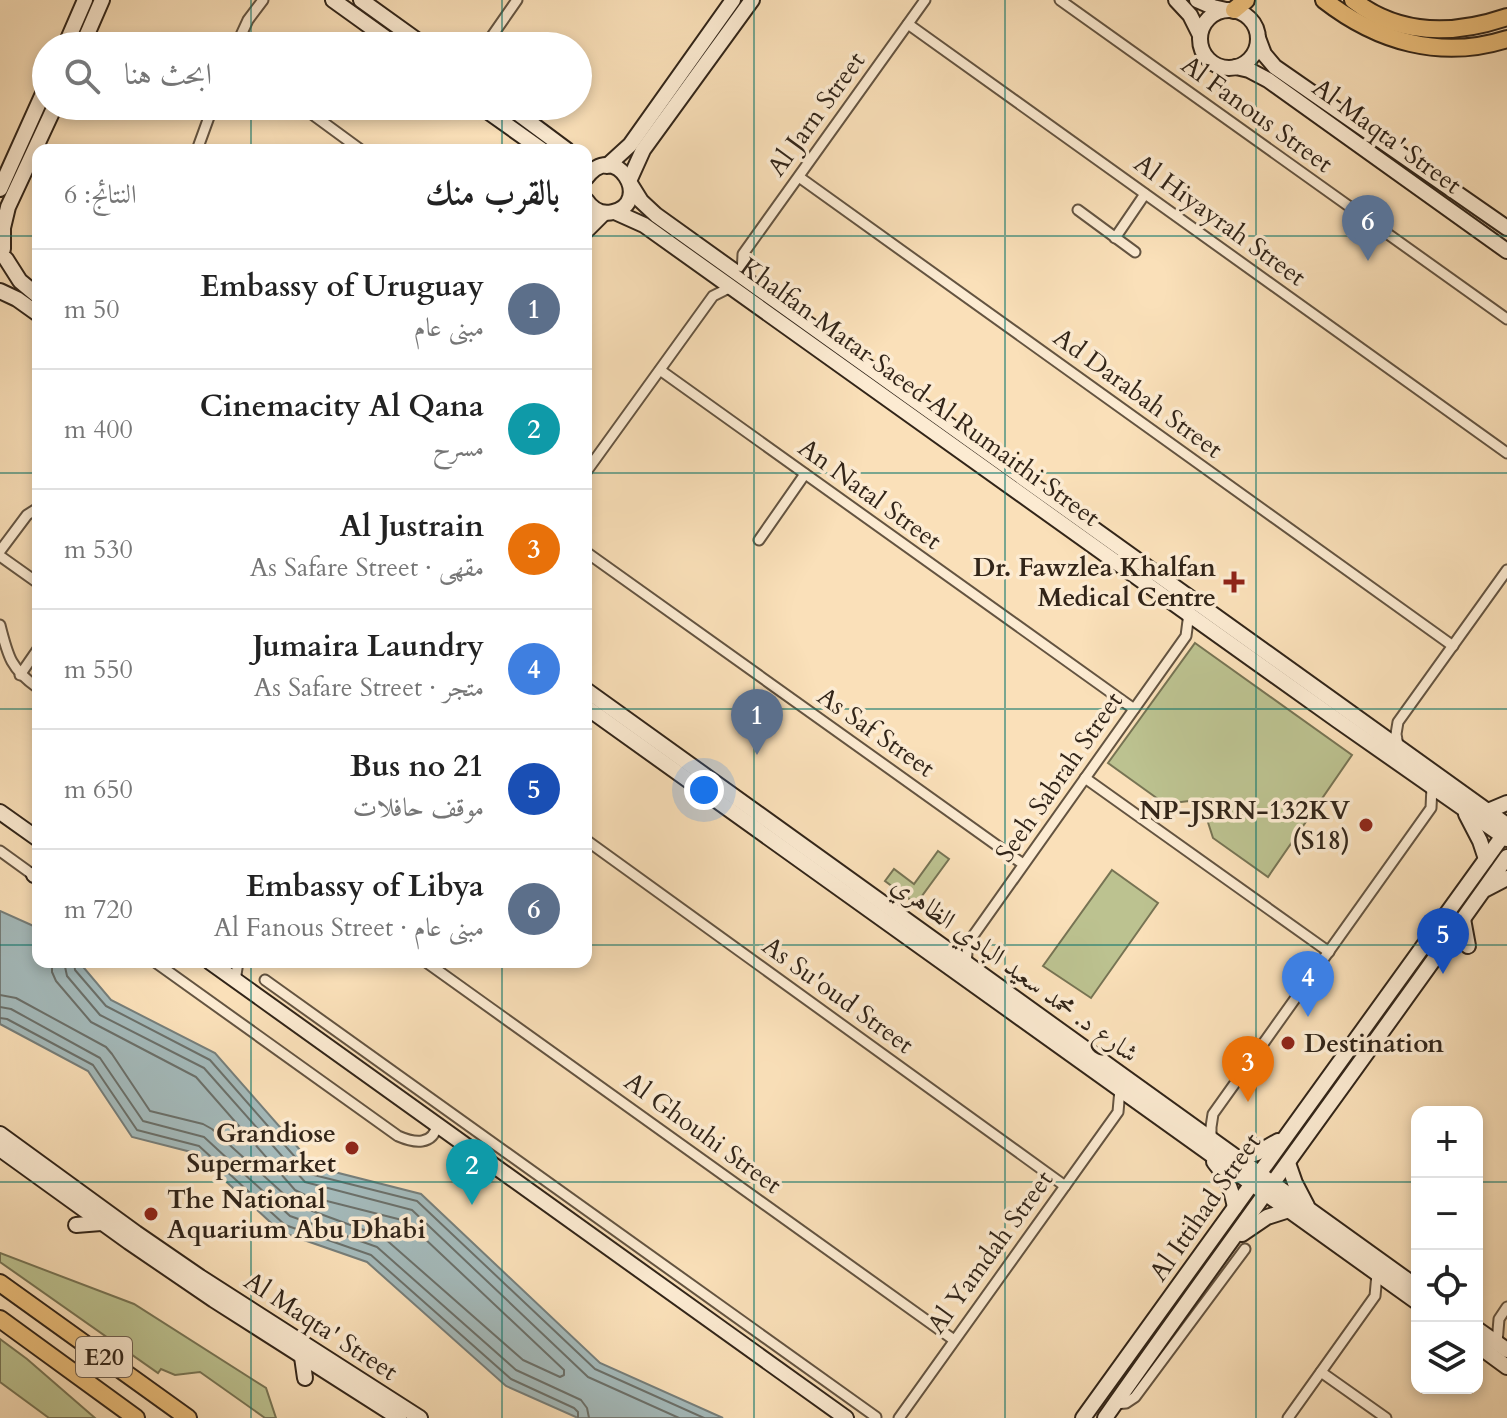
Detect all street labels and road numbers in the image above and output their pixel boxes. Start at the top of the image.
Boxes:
street label: Al Jarn Street [759,45,873,183]
street label: Al Fanous Street [1174,47,1340,181]
street label: Al Maqta' Street [1305,70,1469,202]
street label: Al Hiyayrah Street [1127,146,1313,294]
street label: Khalfan Matar Saeed Al Rumaithi Street [733,249,1107,535]
street label: Ad Darabah Street [1046,320,1230,466]
street label: An Natal Street [791,430,949,558]
street label: As Saf Street [810,679,942,785]
street label: Seeh Sabrah Street [987,685,1131,869]
street label: شارع د. محمد سعيد البادي الظاهري [882,867,1146,1074]
street label: As Su'oud Street [755,928,921,1062]
street label: Al Ghouhi Street [617,1064,789,1202]
street label: Al Ittihad Street [1141,1126,1269,1288]
street label: Al Yamdah Street [919,1163,1061,1341]
street label: Al Maqta' Street [237,1263,405,1389]
road number: E20 [76,1337,132,1377]

